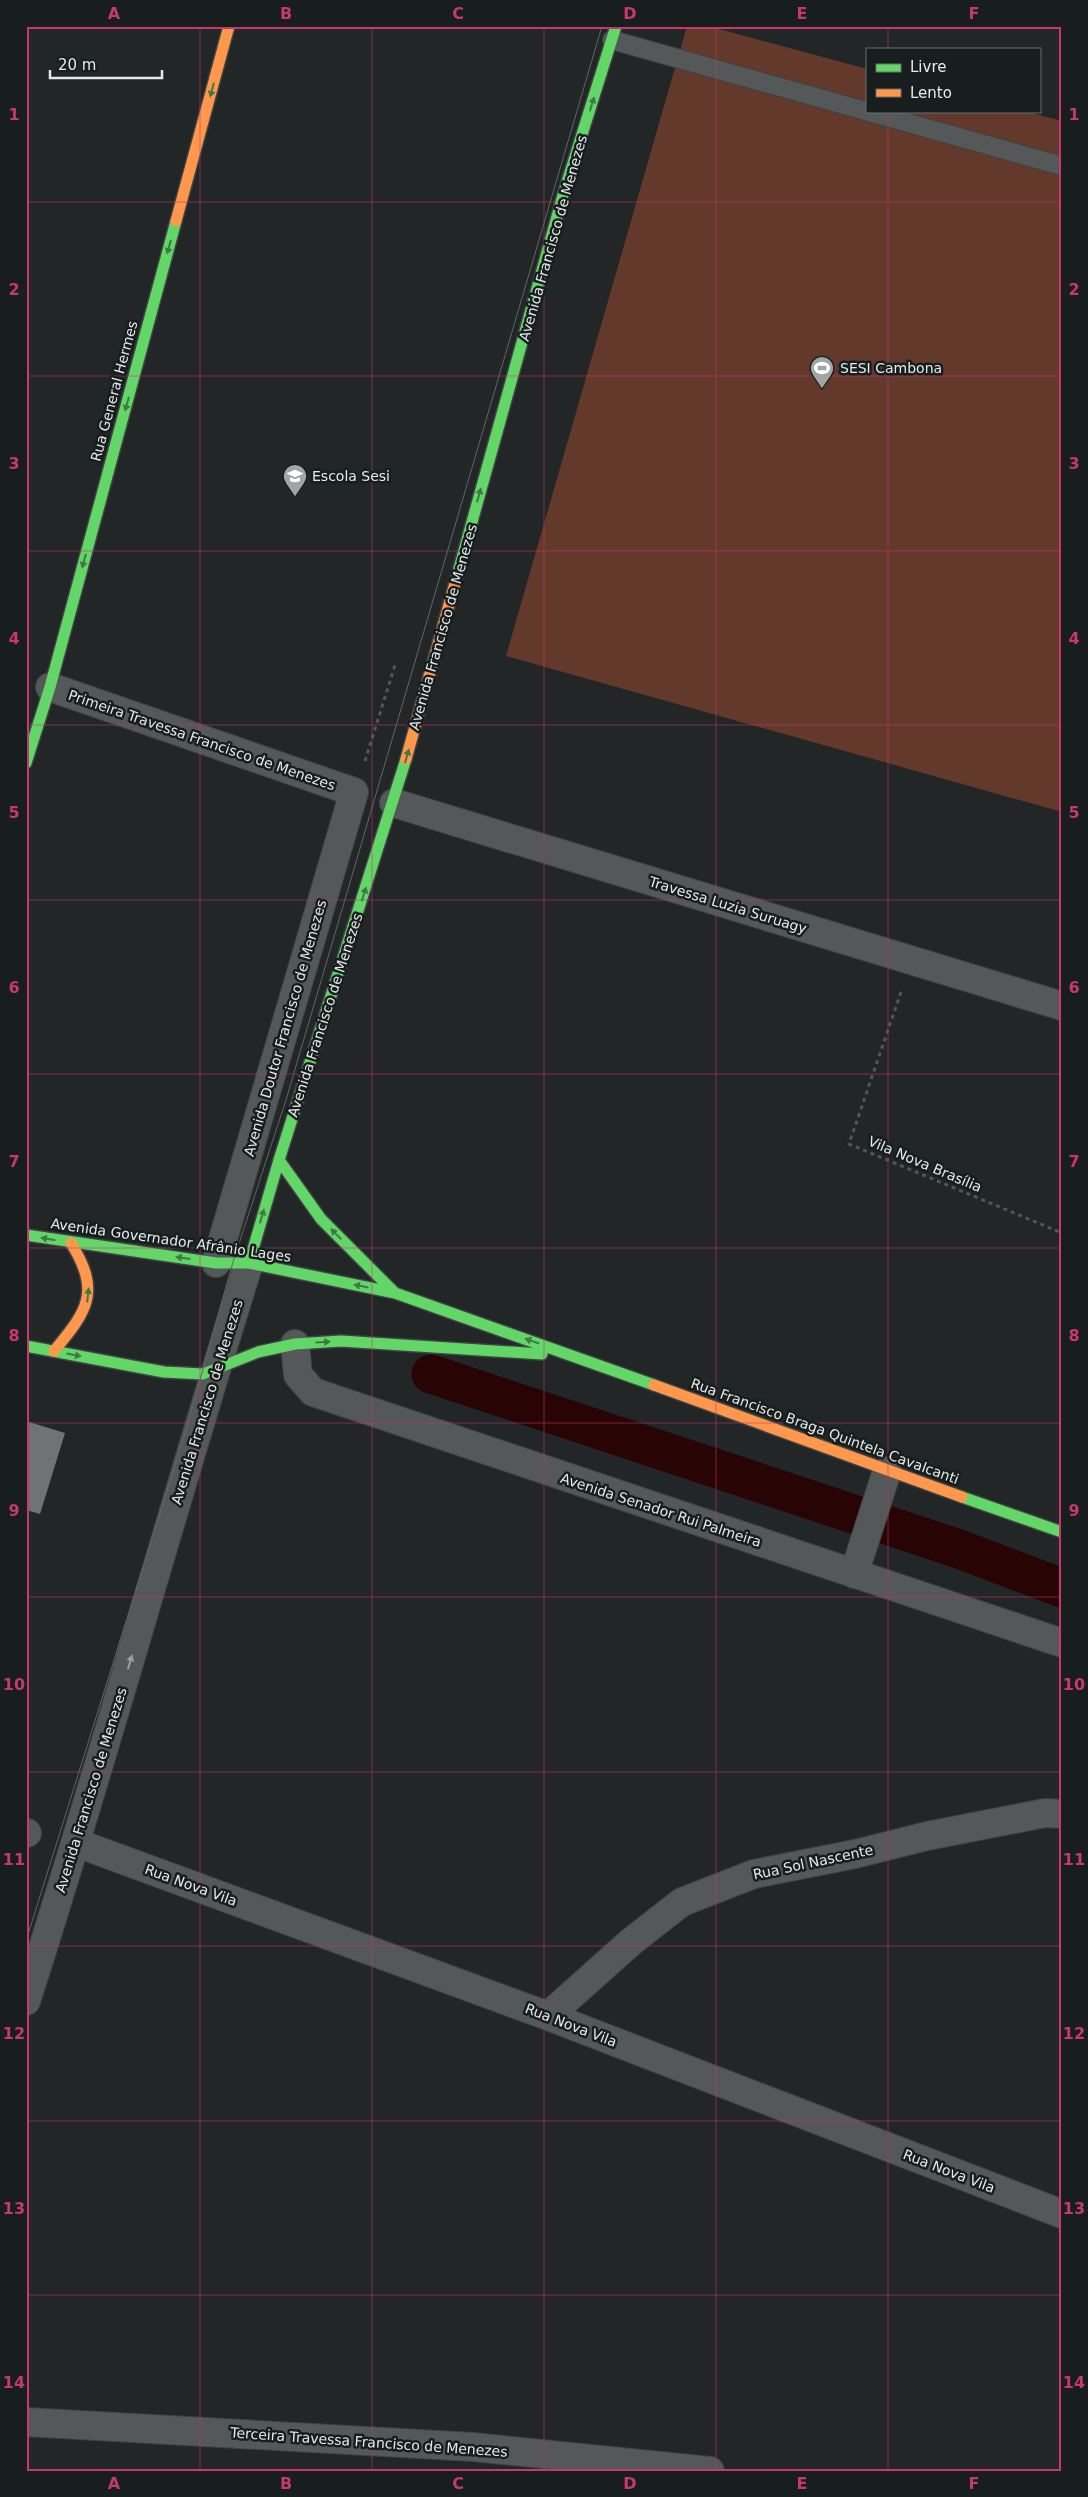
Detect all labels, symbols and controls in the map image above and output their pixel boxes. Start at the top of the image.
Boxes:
text: A [108,4,121,23]
text: B [280,4,292,23]
text: C [452,4,464,23]
text: D [623,4,637,23]
text: E [797,4,807,23]
text: F [969,4,979,23]
scale bar [50,48,162,80]
legend [866,48,1040,112]
text: 20 m [58,56,96,74]
text: Livre [910,58,946,76]
one-way arrow [208,83,216,98]
text: Lento [910,84,952,102]
one-way arrow [589,96,596,111]
text: 1 [8,105,20,124]
text: 1 [1068,105,1080,124]
street label: Avenida Francisco de Menezes [516,133,590,343]
one-way arrow [165,240,173,255]
text: 2 [8,280,20,299]
text: 2 [1068,280,1080,299]
street label: Rua General Hermes [88,319,140,463]
sports icon: SESI Cambona [809,355,835,389]
place label: SESI Cambona [840,360,942,376]
one-way arrow [122,396,130,411]
text: 3 [8,454,20,473]
text: 3 [1068,454,1080,473]
school or university icon: Escola Sesi [282,463,308,497]
place label: Escola Sesi [312,468,390,484]
one-way arrow [476,488,484,503]
street label: Avenida Francisco de Menezes [406,522,480,732]
one-way arrow [80,553,88,568]
text: 4 [8,629,20,648]
text: 4 [1068,629,1080,648]
street label: Primeira Travessa Francisco de Menezes [66,687,338,793]
one-way arrow [403,749,411,764]
text: 5 [8,803,20,822]
text: 5 [1068,803,1080,822]
street label: Travessa Luzia Suruagy [646,873,809,937]
one-way arrow [361,887,369,902]
street label: Avenida Doutor Francisco de Menezes [241,898,329,1158]
street label: Avenida Francisco de Menezes [284,911,366,1119]
text: 6 [8,978,20,997]
text: 6 [1068,978,1080,997]
street label: Vila Nova Brasília [866,1133,984,1195]
text: 7 [8,1152,20,1171]
text: 7 [1068,1152,1080,1171]
one-way arrow [259,1209,267,1224]
street label: Avenida Governador Afrânio Lages [50,1215,292,1265]
one-way arrow [330,1228,342,1240]
one-way arrow [40,1235,56,1243]
one-way arrow [175,1254,191,1262]
one-way arrow [352,1281,368,1289]
one-way arrow [84,1287,92,1303]
street label: Avenida Francisco de Menezes [168,1298,246,1506]
text: 8 [8,1326,20,1345]
text: 8 [1068,1326,1080,1345]
one-way arrow [524,1337,539,1345]
one-way arrow [315,1338,331,1346]
one-way arrow [67,1351,83,1359]
street label: Rua Francisco Braga Quintela Cavalcanti [689,1375,961,1487]
street label: Avenida Senador Rui Palmeira [559,1470,763,1550]
text: 9 [8,1501,20,1520]
text: 9 [1068,1501,1080,1520]
one-way arrow [126,1654,134,1669]
text: 10 [3,1675,25,1694]
text: 10 [1063,1675,1085,1694]
street label: Avenida Francisco de Menezes [52,1686,130,1894]
street label: Rua Sol Nascente [751,1841,875,1883]
text: 11 [3,1850,25,1869]
text: 11 [1063,1850,1085,1869]
street label: Rua Nova Vila [143,1861,239,1909]
street label: Rua Nova Vila [523,2000,619,2050]
text: 12 [3,2024,25,2043]
text: 12 [1063,2024,1085,2043]
street label: Rua Nova Vila [901,2146,997,2196]
text: 13 [3,2199,25,2218]
text: 13 [1063,2199,1085,2218]
text: 14 [3,2373,25,2392]
text: 14 [1063,2373,1085,2392]
street label: Terceira Travessa Francisco de Menezes [229,2424,508,2460]
text: A [108,2474,121,2493]
text: B [280,2474,292,2493]
text: C [452,2474,464,2493]
text: D [623,2474,637,2493]
text: E [797,2474,807,2493]
text: F [969,2474,979,2493]

